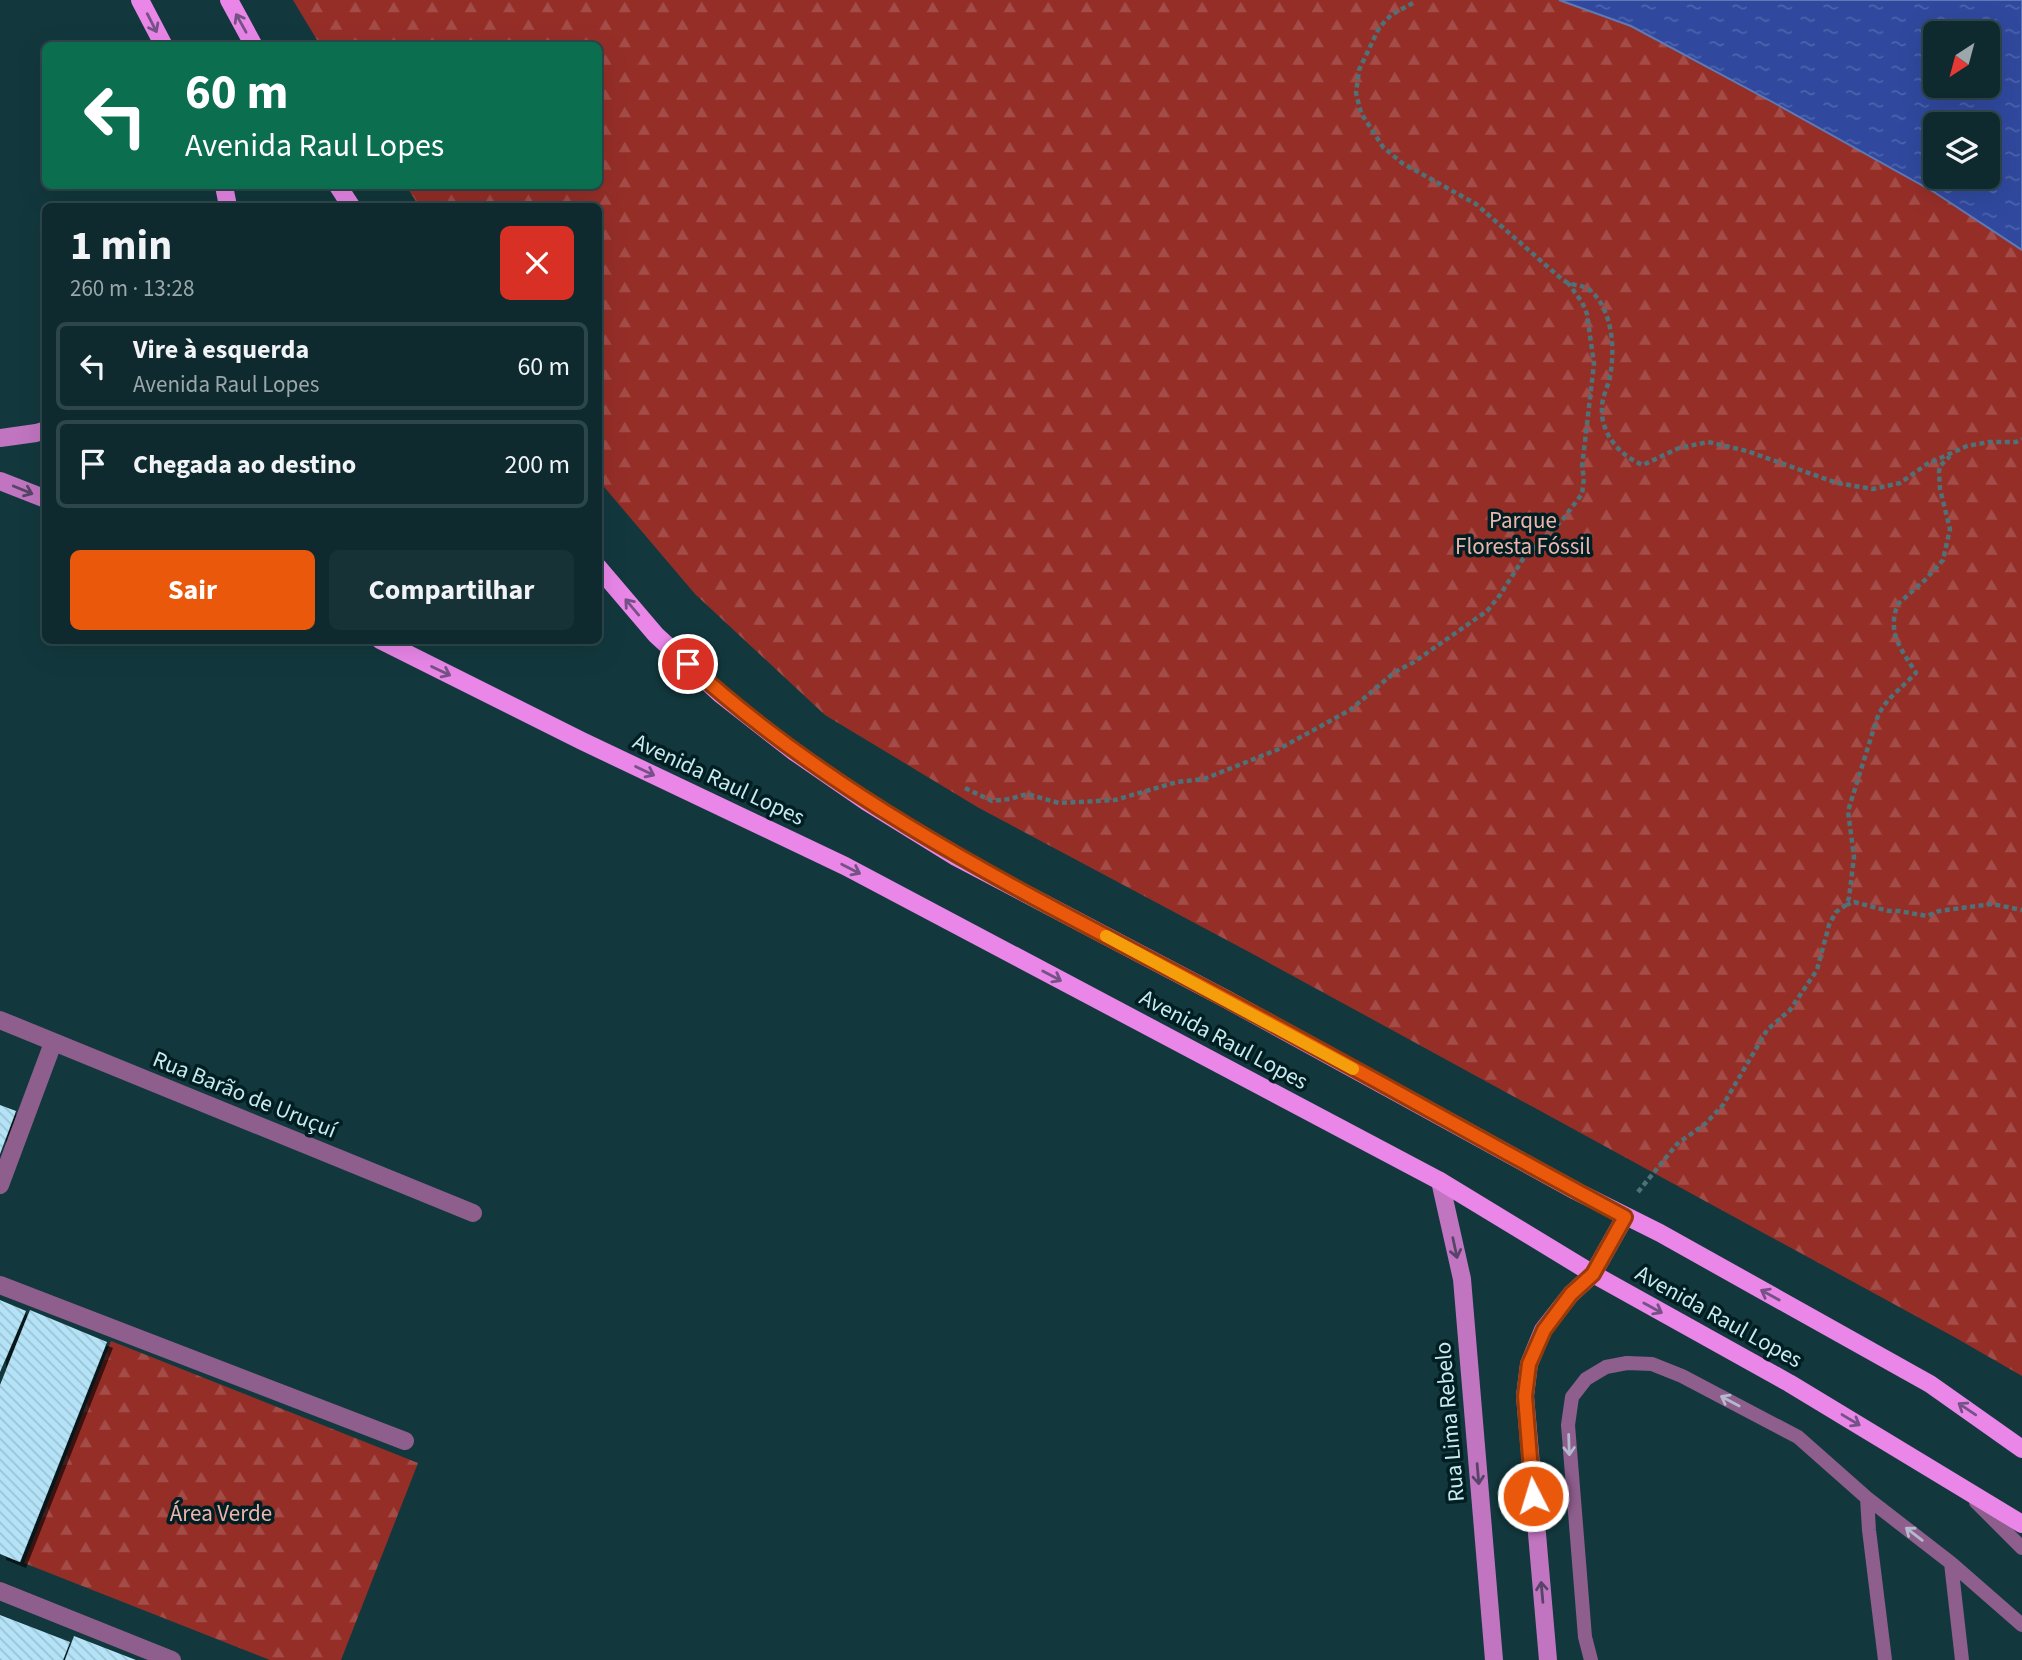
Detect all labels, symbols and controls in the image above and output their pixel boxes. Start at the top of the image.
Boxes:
one-way arrow [146,12,159,33]
one-way arrow [234,13,248,33]
north arrow [1923,21,2000,98]
map controls [1923,21,2000,189]
text: 60 m [185,58,289,128]
icon: left [70,70,161,161]
button: layers [1923,112,2000,189]
text: Avenida Raul Lopes [185,123,444,169]
text: 1 min [70,216,172,276]
button: close [500,226,574,300]
text: 260 m · 13:28 [70,272,194,305]
text: Vire à esquerda [133,331,309,368]
icon: left [74,347,112,385]
text: 60 m [517,348,570,385]
text: Avenida Raul Lopes [133,368,319,401]
icon: arrive [74,445,112,483]
text: Chegada ao destino [133,446,356,483]
text: 200 m [504,446,570,483]
one-way arrow [11,484,33,497]
park label: Parque Floresta Fóssil [1455,504,1591,563]
button: Sair [70,550,315,630]
button: Compartilhar [329,550,574,630]
one-way arrow [624,599,640,617]
pin [658,634,718,694]
icon: arrive [669,645,707,683]
one-way arrow [430,664,451,678]
street label: Avenida Raul Lopes [627,725,810,834]
one-way arrow [634,765,655,779]
one-way arrow [840,863,861,876]
one-way arrow [1041,970,1062,983]
street label: Avenida Raul Lopes [1134,981,1314,1098]
street label: Rua Barão de Uruçuí [148,1042,343,1147]
one-way arrow [1448,1236,1462,1259]
street label: Avenida Raul Lopes [1629,1257,1808,1376]
one-way arrow [1760,1288,1781,1301]
one-way arrow [1642,1302,1663,1315]
street label: Rua Lima Rebelo [1426,1341,1473,1503]
one-way arrow [1720,1394,1741,1408]
one-way arrow [1958,1402,1977,1416]
one-way arrow [1840,1414,1860,1428]
one-way arrow [1562,1433,1575,1456]
position arrow [1496,1459,1570,1533]
one-way arrow [1472,1462,1485,1485]
park label: Área Verde [170,1497,272,1530]
one-way arrow [1905,1527,1923,1542]
one-way arrow [1535,1581,1548,1604]

